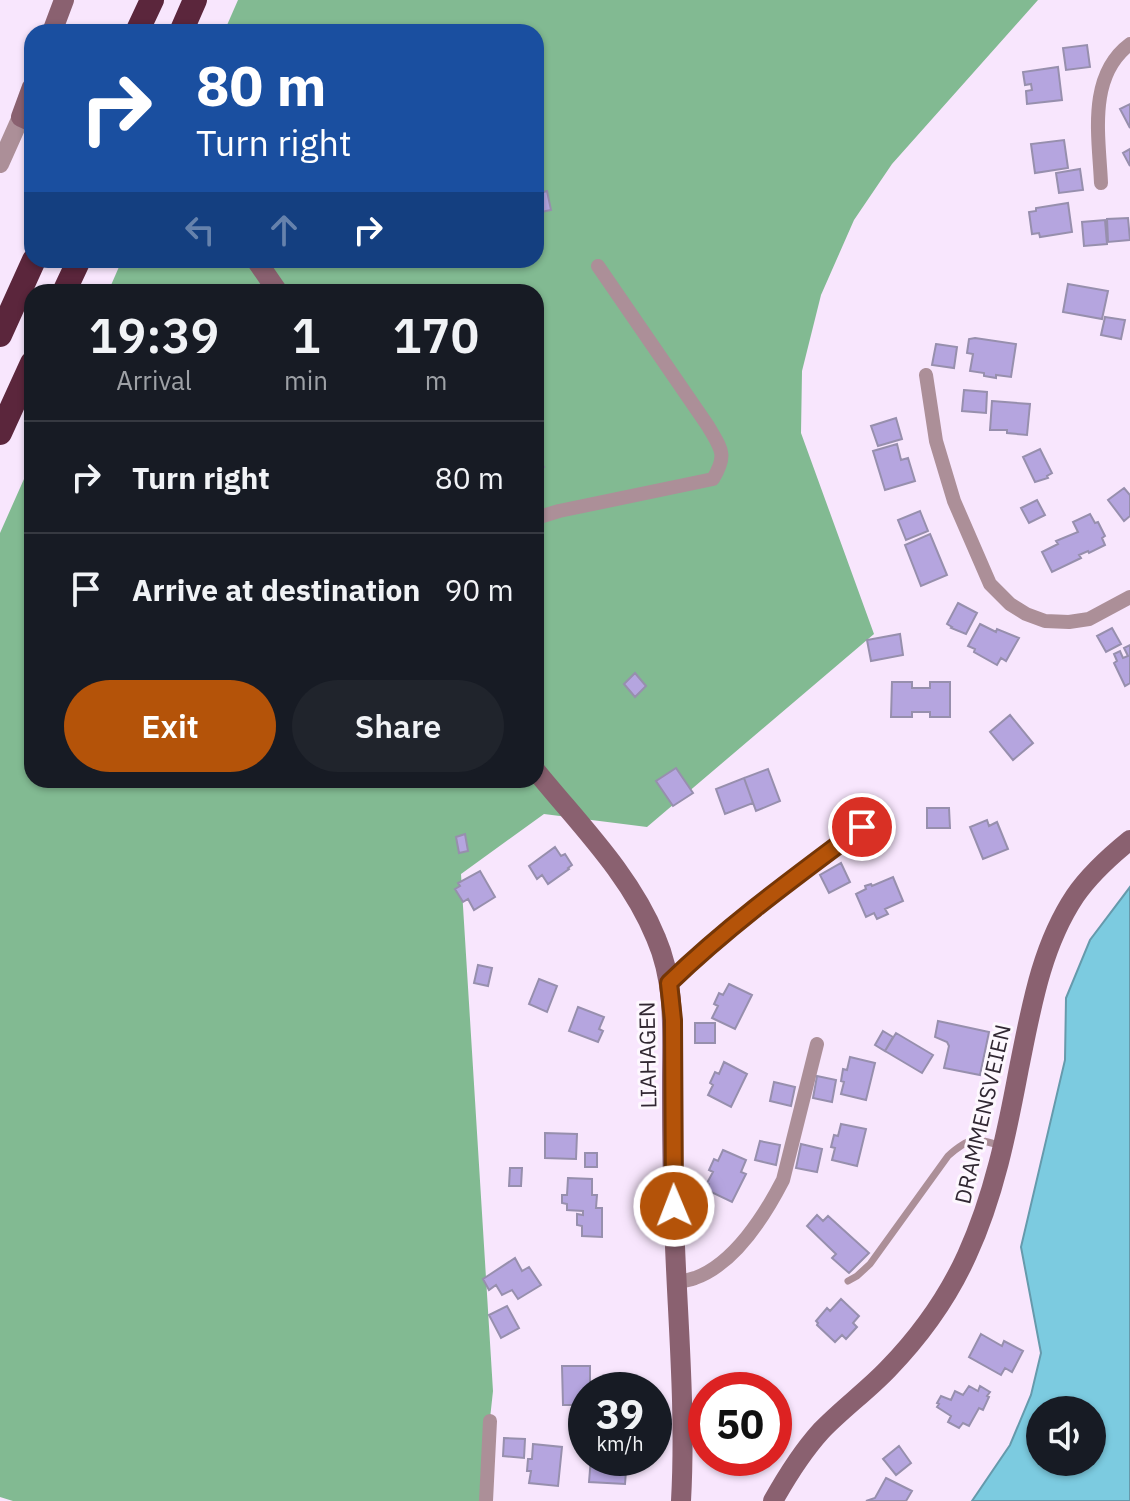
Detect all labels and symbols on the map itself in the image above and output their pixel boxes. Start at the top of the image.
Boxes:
pin [828,793,896,861]
street label: LIAHAGEN [632,1001,662,1109]
street label: DRAMMENSVEIEN [947,1021,1017,1207]
position arrow [632,1164,716,1248]
speed limit sign: 50 [688,1372,792,1476]

